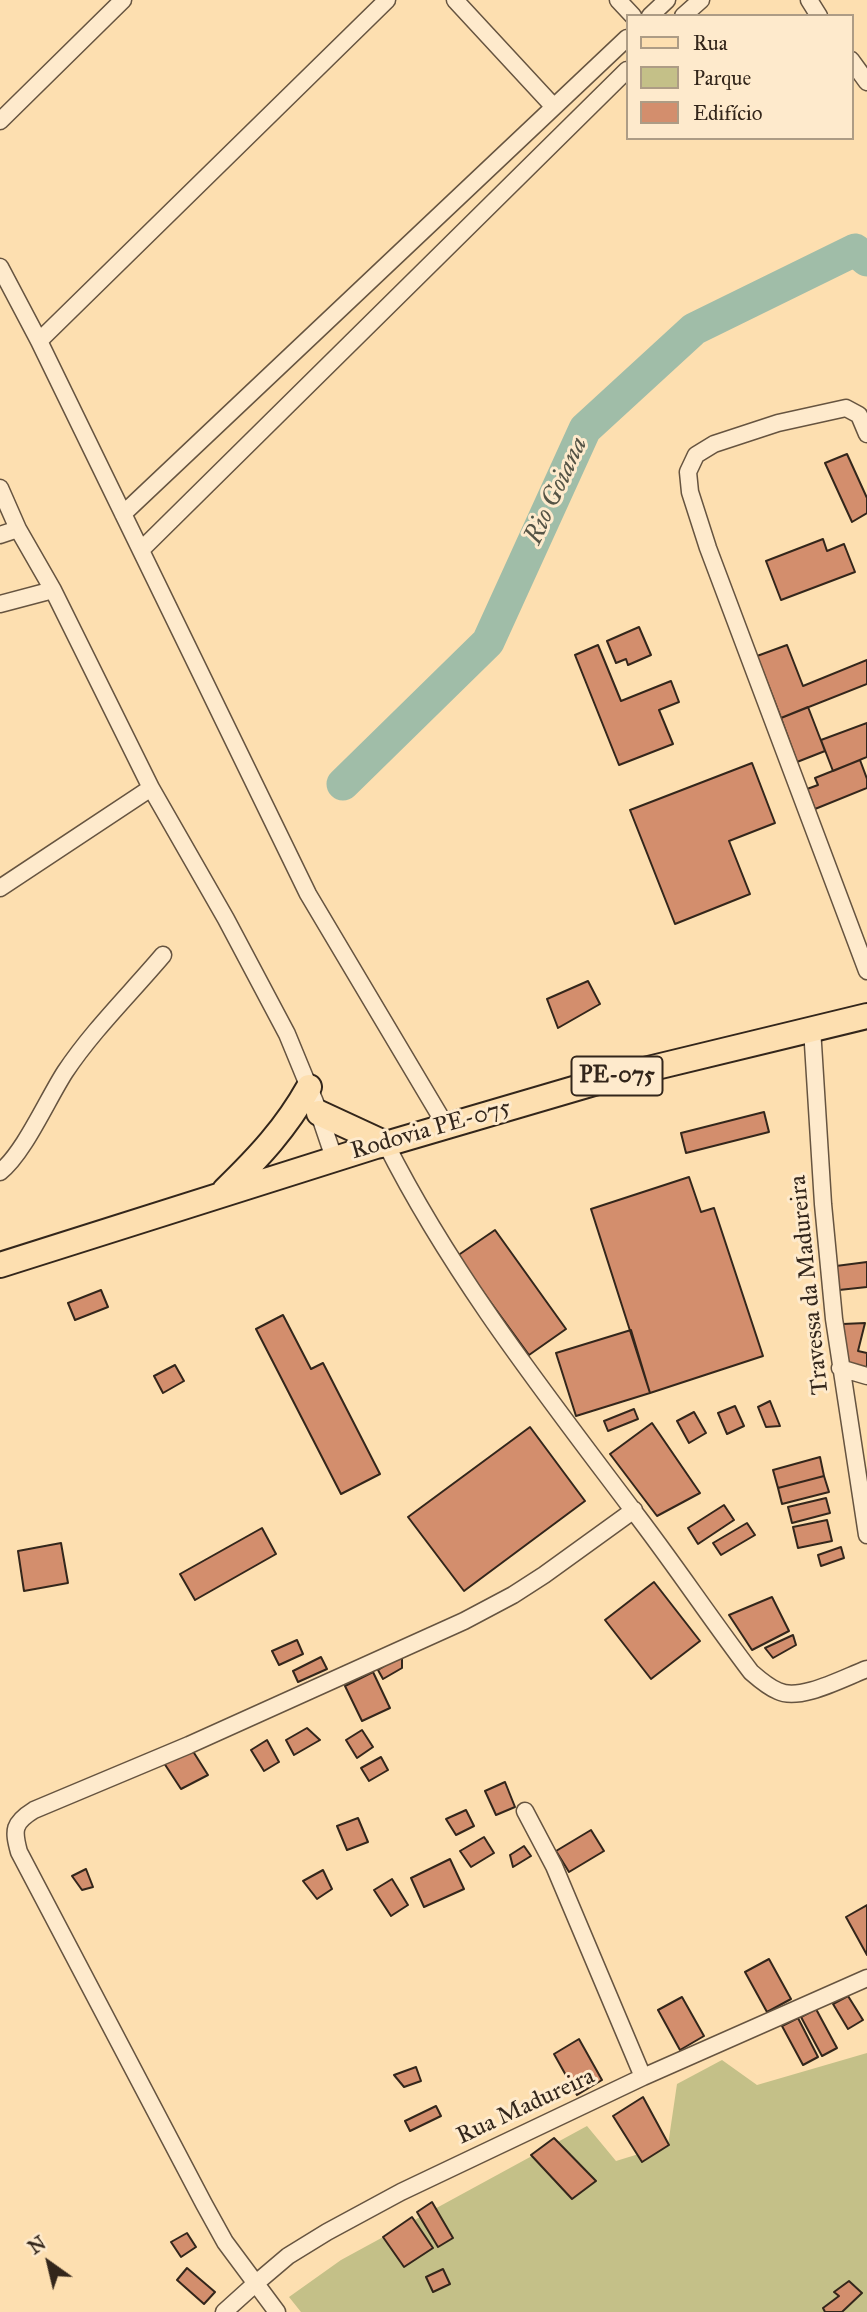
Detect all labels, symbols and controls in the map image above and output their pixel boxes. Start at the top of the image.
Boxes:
legend [626,14,853,140]
text: Rua [693,30,728,56]
text: Parque [693,65,751,91]
text: Edifício [693,100,762,126]
water label: Rio Goiana [519,432,595,550]
road number: PE-075 [572,1056,662,1096]
street label: Rodovia PE-075 [348,1093,514,1167]
street label: Travessa da Madureira [784,1174,836,1396]
street label: Rua Madureira [452,2062,600,2152]
north arrow [14,2228,84,2298]
text: N [24,2231,50,2259]

